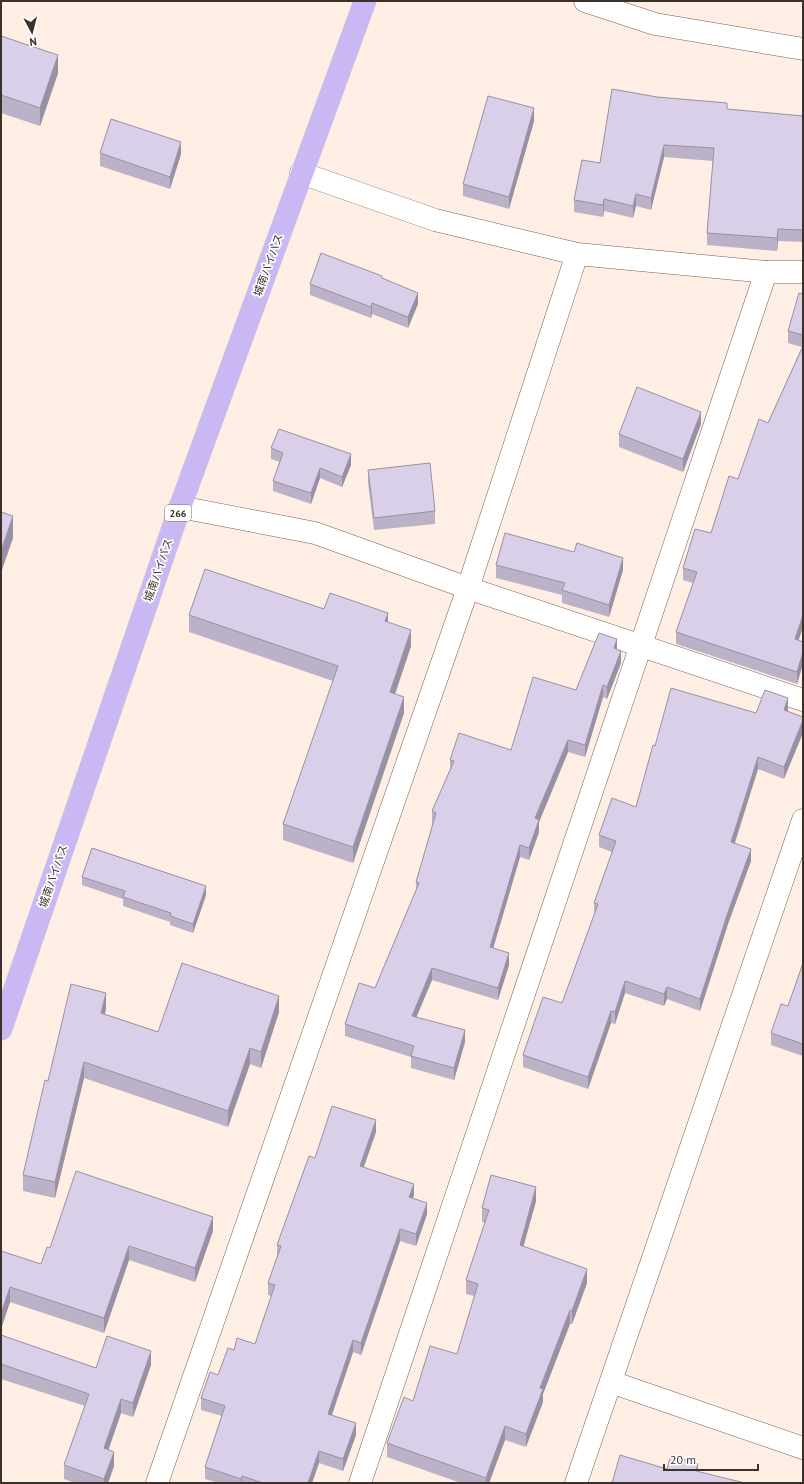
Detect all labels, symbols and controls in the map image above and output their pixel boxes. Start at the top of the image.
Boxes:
north arrow [12,12,52,52]
text: N [29,35,38,49]
street label: 城南バイパス [250,232,286,298]
road number: 266 [165,505,191,521]
street label: 城南バイパス [141,537,175,603]
street label: 城南バイパス [36,843,70,909]
scale bar [664,1446,758,1472]
text: 20 m [670,1452,696,1467]

